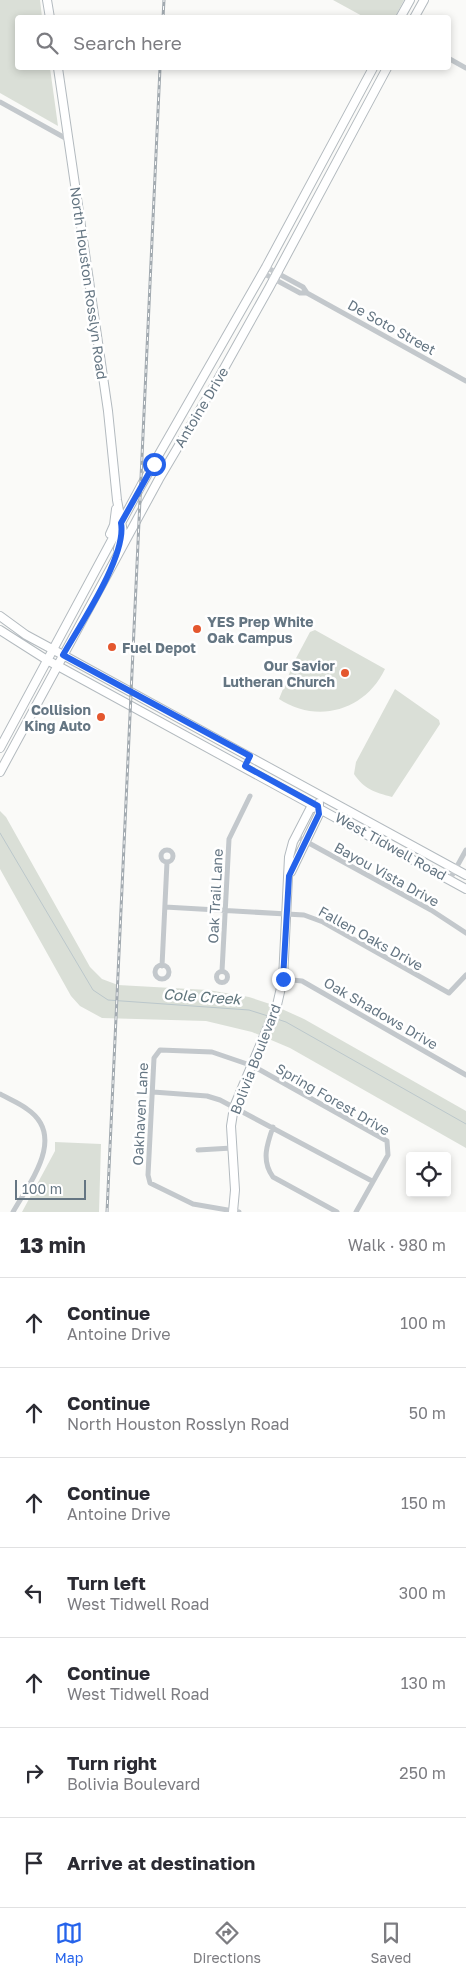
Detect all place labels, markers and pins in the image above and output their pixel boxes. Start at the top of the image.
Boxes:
place label: YES Prep White Oak Campus [207,613,314,646]
marker: YES Prep White Oak Campus [191,623,203,635]
place label: Fuel Depot [122,639,196,656]
marker: Fuel Depot [106,641,118,653]
place label: Our Savior Lutheran Church [223,657,336,690]
marker: Our Savior Lutheran Church [339,667,351,679]
place label: Collision King Auto [24,701,91,734]
marker: Collision King Auto [95,711,107,723]

